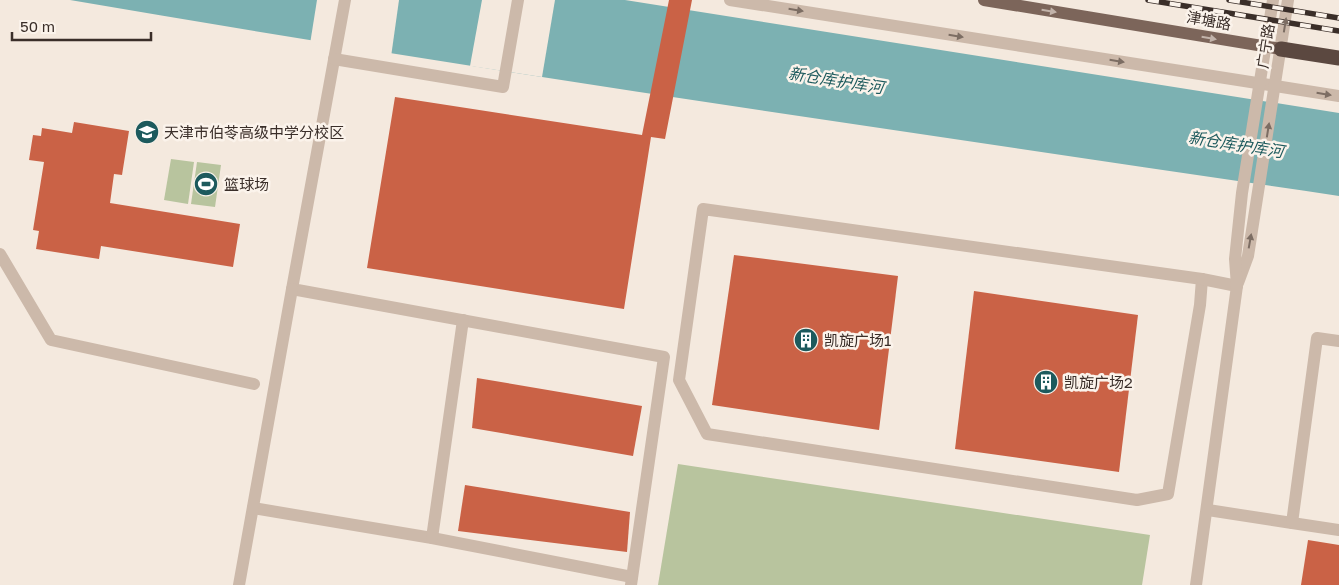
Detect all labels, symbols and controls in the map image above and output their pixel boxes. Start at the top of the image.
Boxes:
one-way arrow [788,7,804,15]
one-way arrow [1042,7,1058,15]
street label: 津塘路 [1185,7,1233,33]
scale bar [12,10,151,42]
one-way arrow [1281,16,1289,32]
text: 50 m [20,17,55,35]
street label: 广宁路 [1253,22,1277,70]
one-way arrow [949,32,965,40]
one-way arrow [1202,34,1218,42]
one-way arrow [1109,57,1125,65]
water label: 新仓库护库河 [787,63,888,98]
one-way arrow [1316,90,1332,98]
school or university icon: 天津市伯苓高级中学分校区 [134,119,160,145]
one-way arrow [1264,121,1272,137]
place label: 天津市伯苓高级中学分校区 [164,123,344,141]
water label: 新仓库护库河 [1187,127,1288,162]
sports icon: 篮球场 [193,171,219,197]
place label: 篮球场 [224,175,269,193]
one-way arrow [1247,233,1255,249]
building icon: 凯旋广场1 [793,327,819,353]
place label: 凯旋广场1 [824,331,891,349]
building icon: 凯旋广场2 [1033,369,1059,395]
place label: 凯旋广场2 [1064,373,1133,391]

